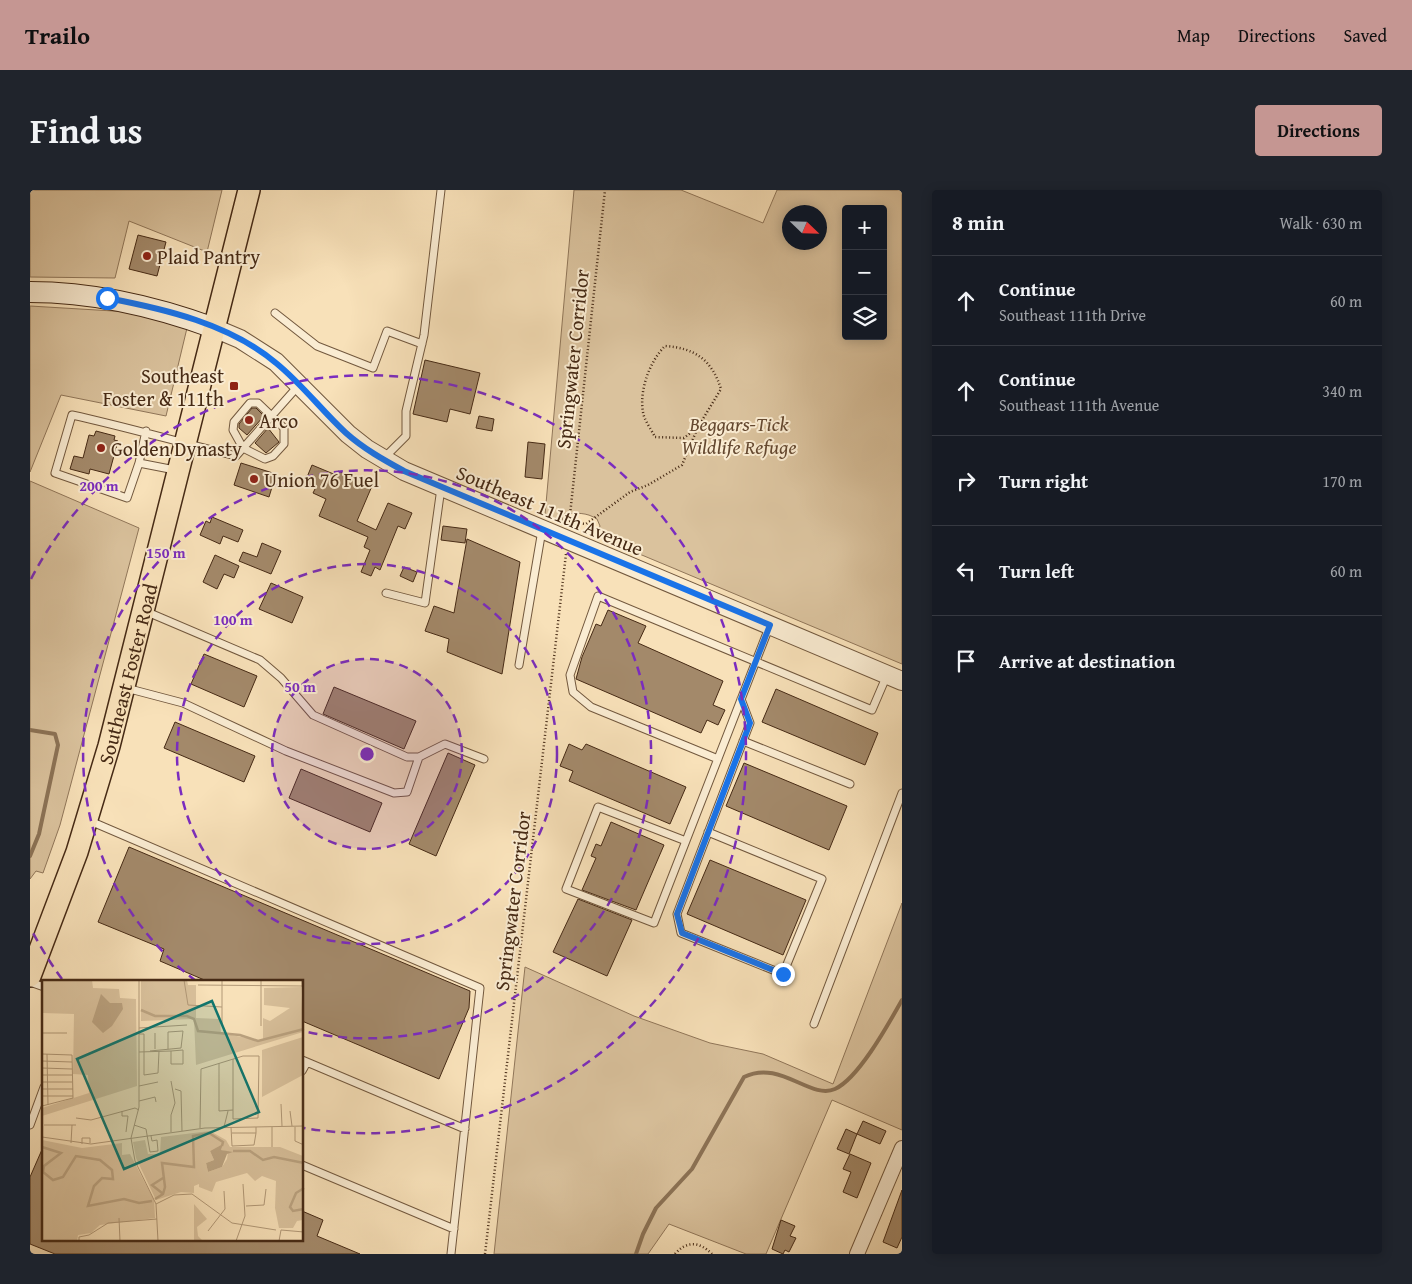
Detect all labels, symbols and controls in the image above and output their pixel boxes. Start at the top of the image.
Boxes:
text: Trailo [25,18,90,53]
text: Map [1177,22,1210,49]
text: Directions [1238,22,1315,49]
text: Saved [1343,22,1387,49]
text: Find us [30,105,143,156]
button: Directions [1255,105,1382,156]
north arrow [782,205,827,250]
map controls [842,205,887,340]
button: + [842,205,887,250]
text: 8 min [952,207,1004,238]
text: Walk · 630 m [1279,211,1362,235]
place label: Plaid Pantry [157,242,260,271]
marker: Plaid Pantry [141,250,153,262]
button: − [842,250,887,295]
street label: Springwater Corridor [548,268,596,450]
text: Continue [999,275,1076,303]
route start [96,287,119,310]
icon: ahead [952,287,980,315]
text: 60 m [1330,289,1362,313]
button: layers [842,295,887,340]
text: Southeast 111th Drive [999,303,1146,327]
place label: Southeast Foster & 111th [103,361,224,413]
text: Continue [999,365,1076,393]
icon: ahead [952,377,980,405]
text: 340 m [1322,379,1362,403]
marker: Southeast Foster & 111th [228,380,240,392]
text: Southeast 111th Avenue [999,393,1159,417]
place label: Arco [259,406,298,435]
park label: Beggars-Tick Wildlife Refuge [682,409,796,461]
marker: Arco [243,414,255,426]
place label: Golden Dynasty [111,434,242,463]
marker: Golden Dynasty [95,442,107,454]
street label: Southeast 111th Avenue [452,458,648,562]
place label: Union 76 Fuel [264,465,379,494]
icon: right [952,467,980,495]
text: Turn right [999,467,1088,495]
text: 170 m [1322,469,1362,493]
marker: Union 76 Fuel [248,473,260,485]
text: 200 m [79,475,119,496]
text: 150 m [146,542,186,563]
icon: left [952,557,980,585]
text: Turn left [999,557,1074,585]
text: 60 m [1330,559,1362,583]
street label: Southeast Foster Road [90,580,164,768]
text: 100 m [213,609,253,630]
icon: arrive [952,647,980,675]
text: Arrive at destination [999,647,1175,675]
text: 50 m [284,676,316,697]
centre of rings [358,745,376,763]
street label: Springwater Corridor [487,810,537,992]
route end [772,963,795,986]
inset map [42,980,304,1242]

